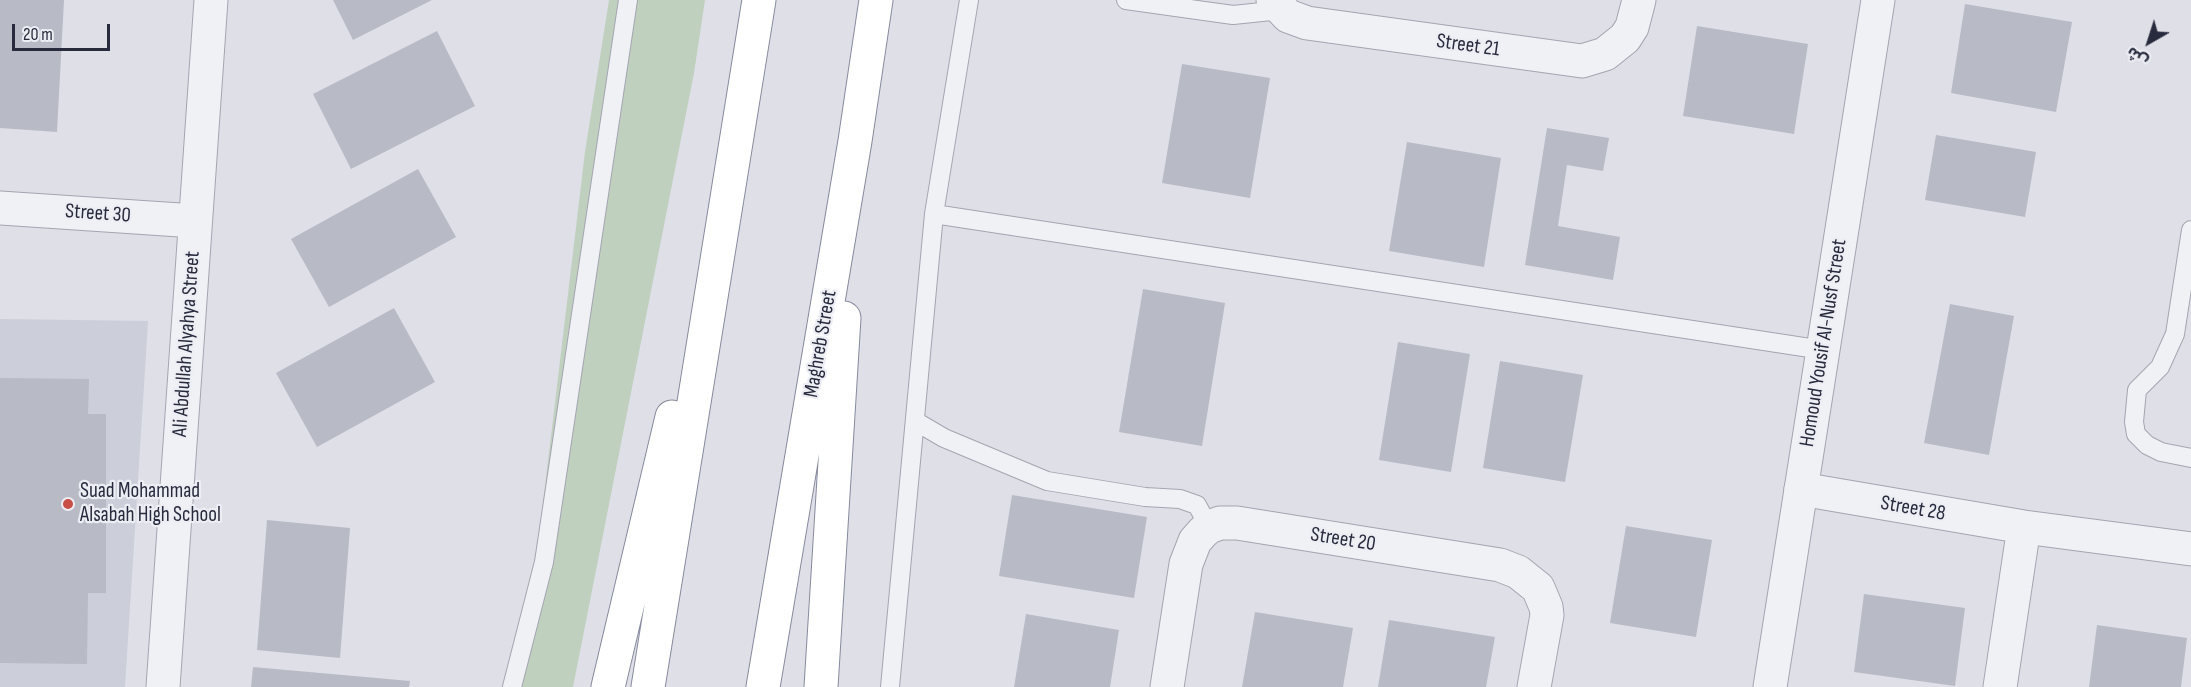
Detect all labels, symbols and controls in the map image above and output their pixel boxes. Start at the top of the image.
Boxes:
scale bar [15,12,112,50]
north arrow [2119,12,2179,72]
text: 20 m [23,24,53,45]
street label: Street 21 [1435,29,1501,63]
text: ش [2123,42,2152,71]
street label: Street 30 [64,199,132,229]
street label: Homoud Yousif Al-Nusf Street [1795,237,1853,449]
street label: Ali Abdullah Alyahya Street [168,250,206,438]
street label: Maghreb Street [799,288,843,400]
place label: Suad Mohammad Alsabah High School [80,479,221,529]
street label: Street 28 [1879,491,1947,527]
marker: Suad Mohammad Alsabah High School [61,497,75,511]
street label: Street 20 [1309,522,1377,558]

